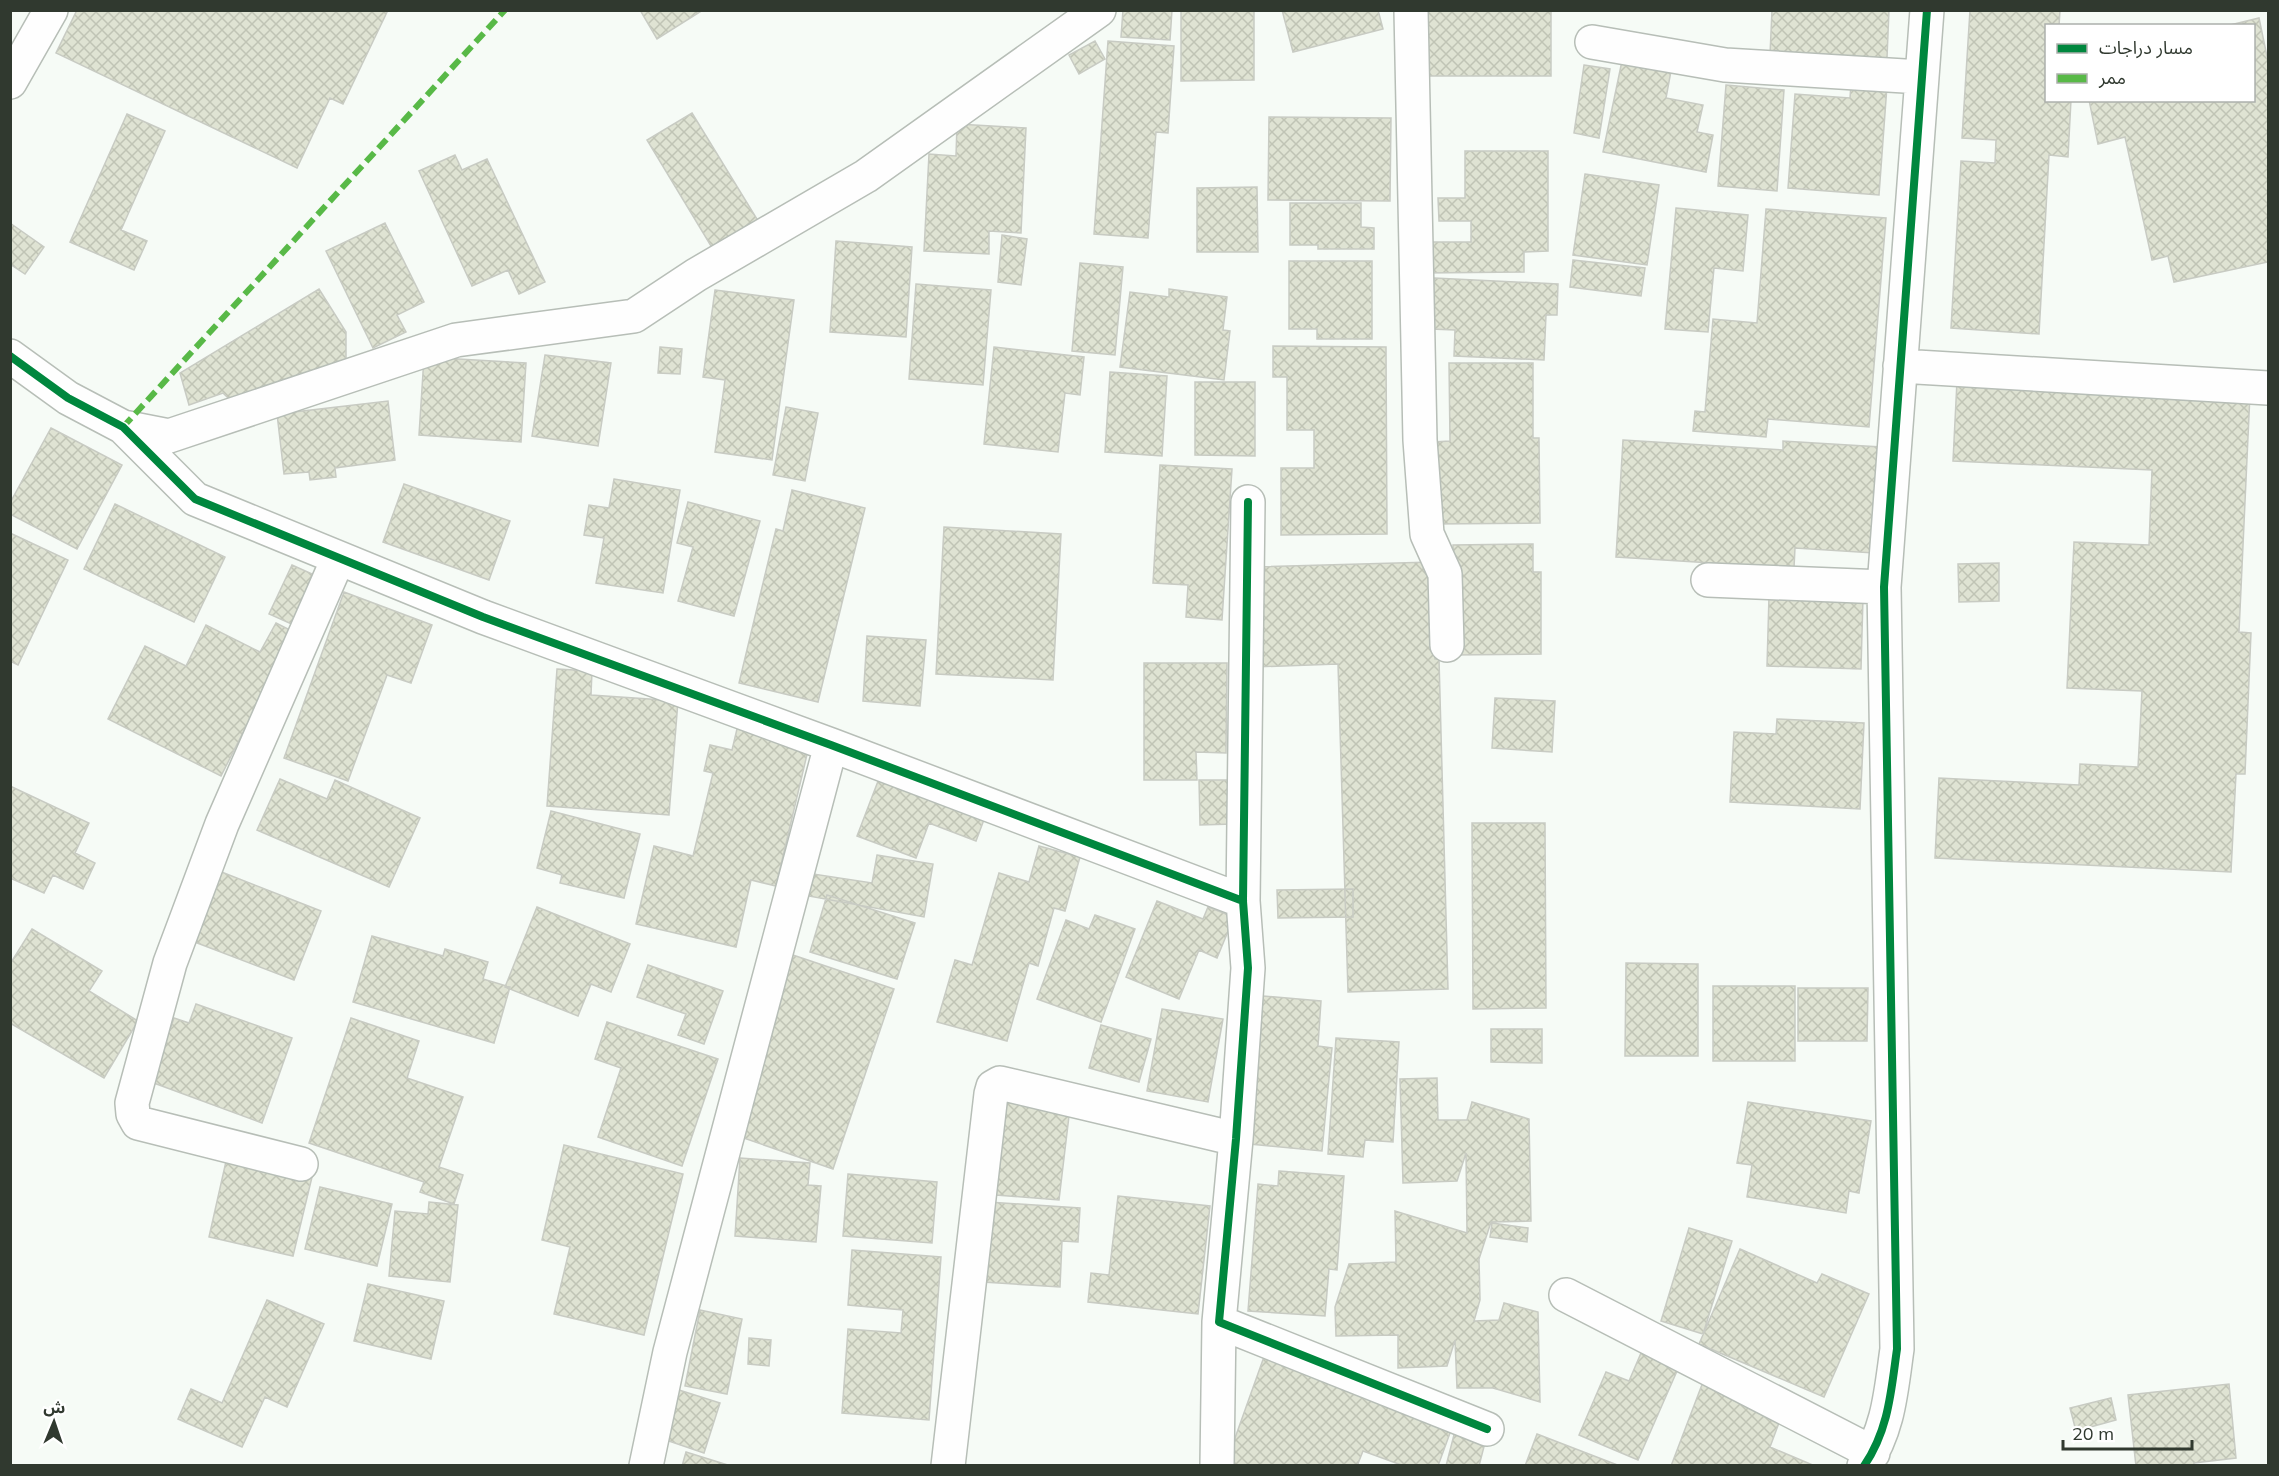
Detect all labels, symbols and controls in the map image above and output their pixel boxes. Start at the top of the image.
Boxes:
legend [2045,24,2255,102]
text: مسار دراجات [2099,36,2193,59]
text: ممر [2098,66,2126,89]
north arrow [24,1392,84,1452]
text: ش [43,1397,66,1417]
scale bar [2063,1413,2192,1451]
text: 20 m [2072,1422,2114,1445]

